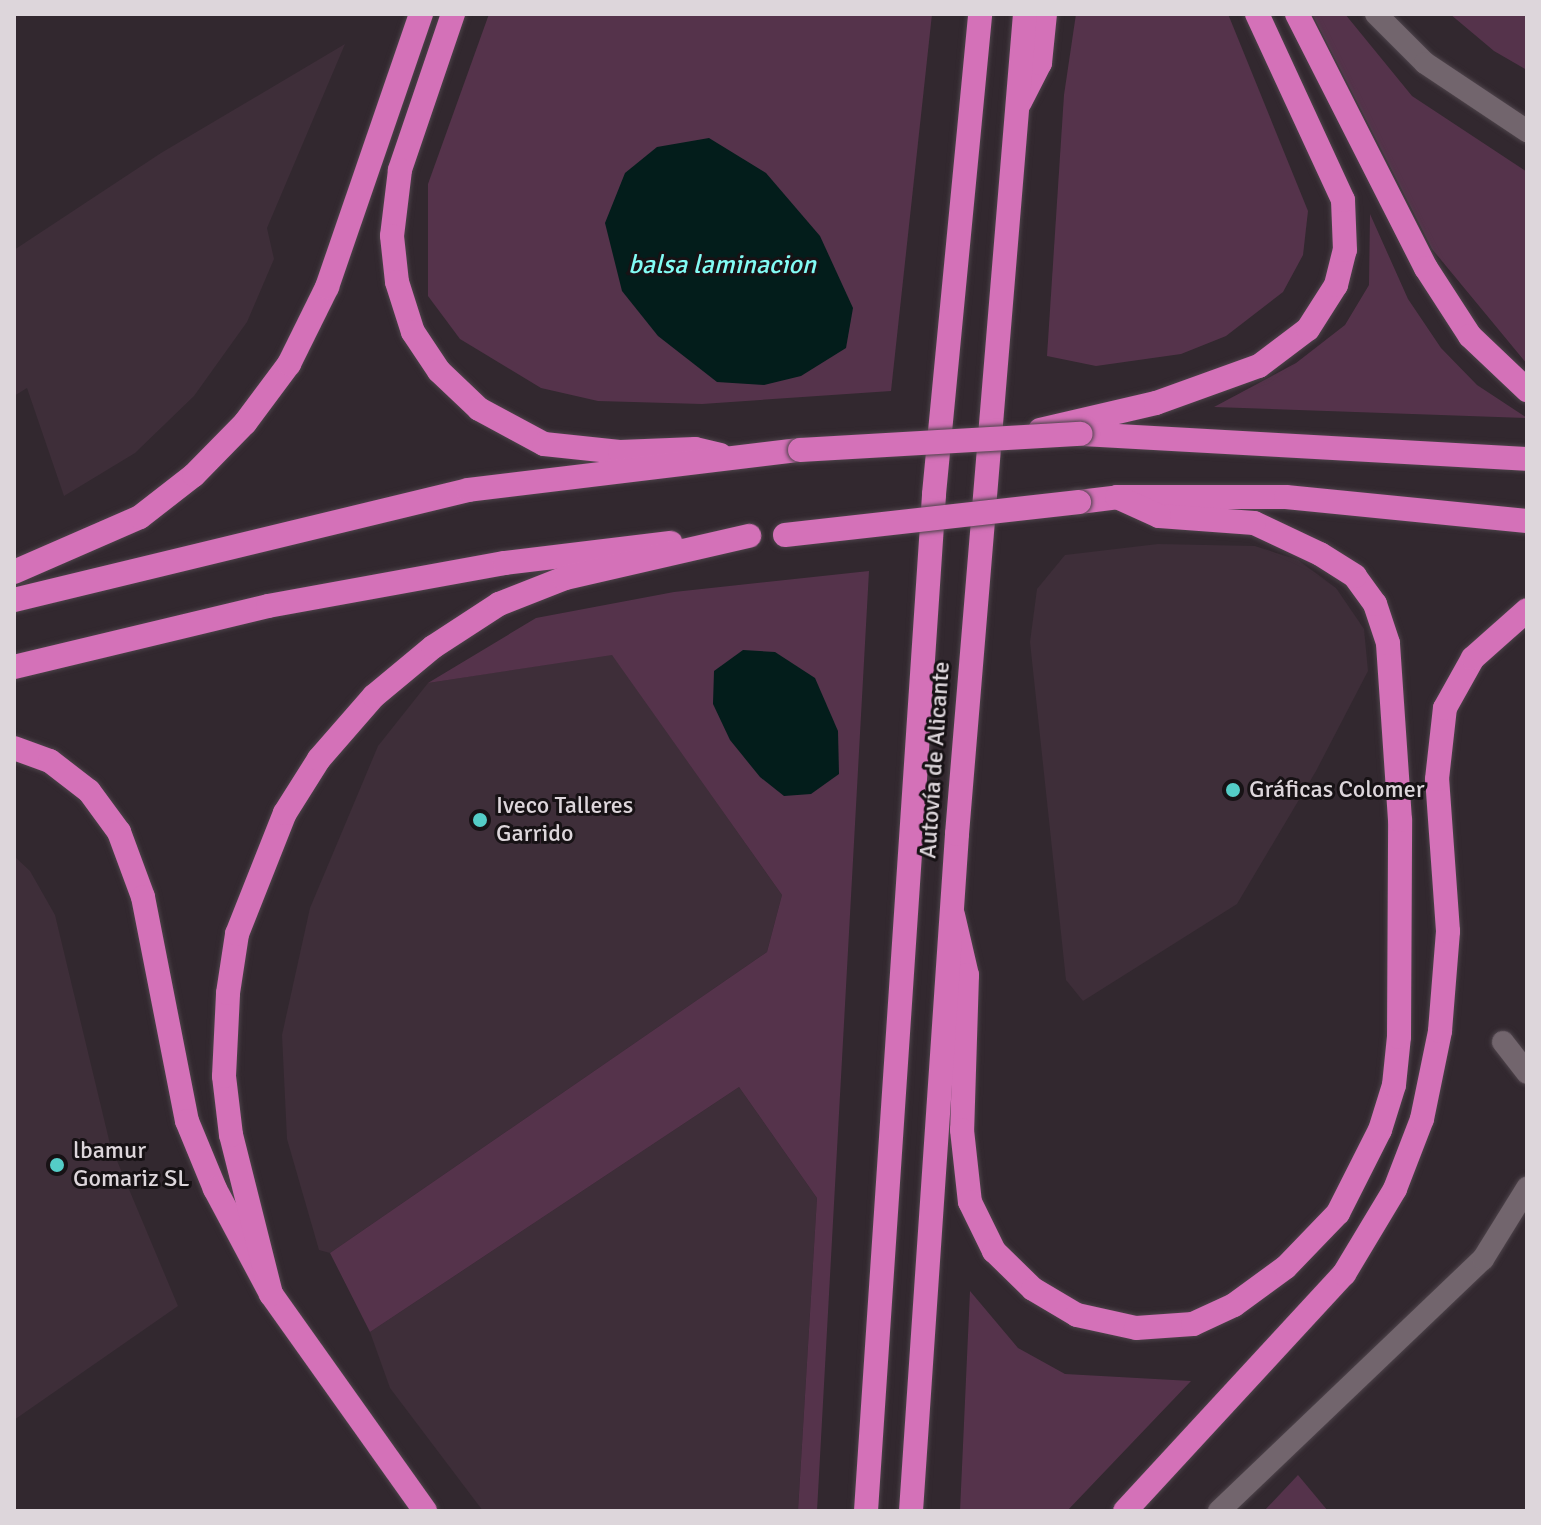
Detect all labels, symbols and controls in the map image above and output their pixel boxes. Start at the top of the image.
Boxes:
water label: balsa laminacion [628,250,816,282]
street label: Autovía de Alicante [914,660,956,860]
place label: Gráficas Colomer [1249,776,1425,804]
marker: Gráficas Colomer [1224,781,1242,799]
place label: Iveco Talleres Garrido [496,792,633,848]
marker: Iveco Talleres Garrido [471,811,489,829]
place label: lbamur Gomariz SL [73,1137,190,1193]
marker: lbamur Gomariz SL [48,1156,66,1174]

